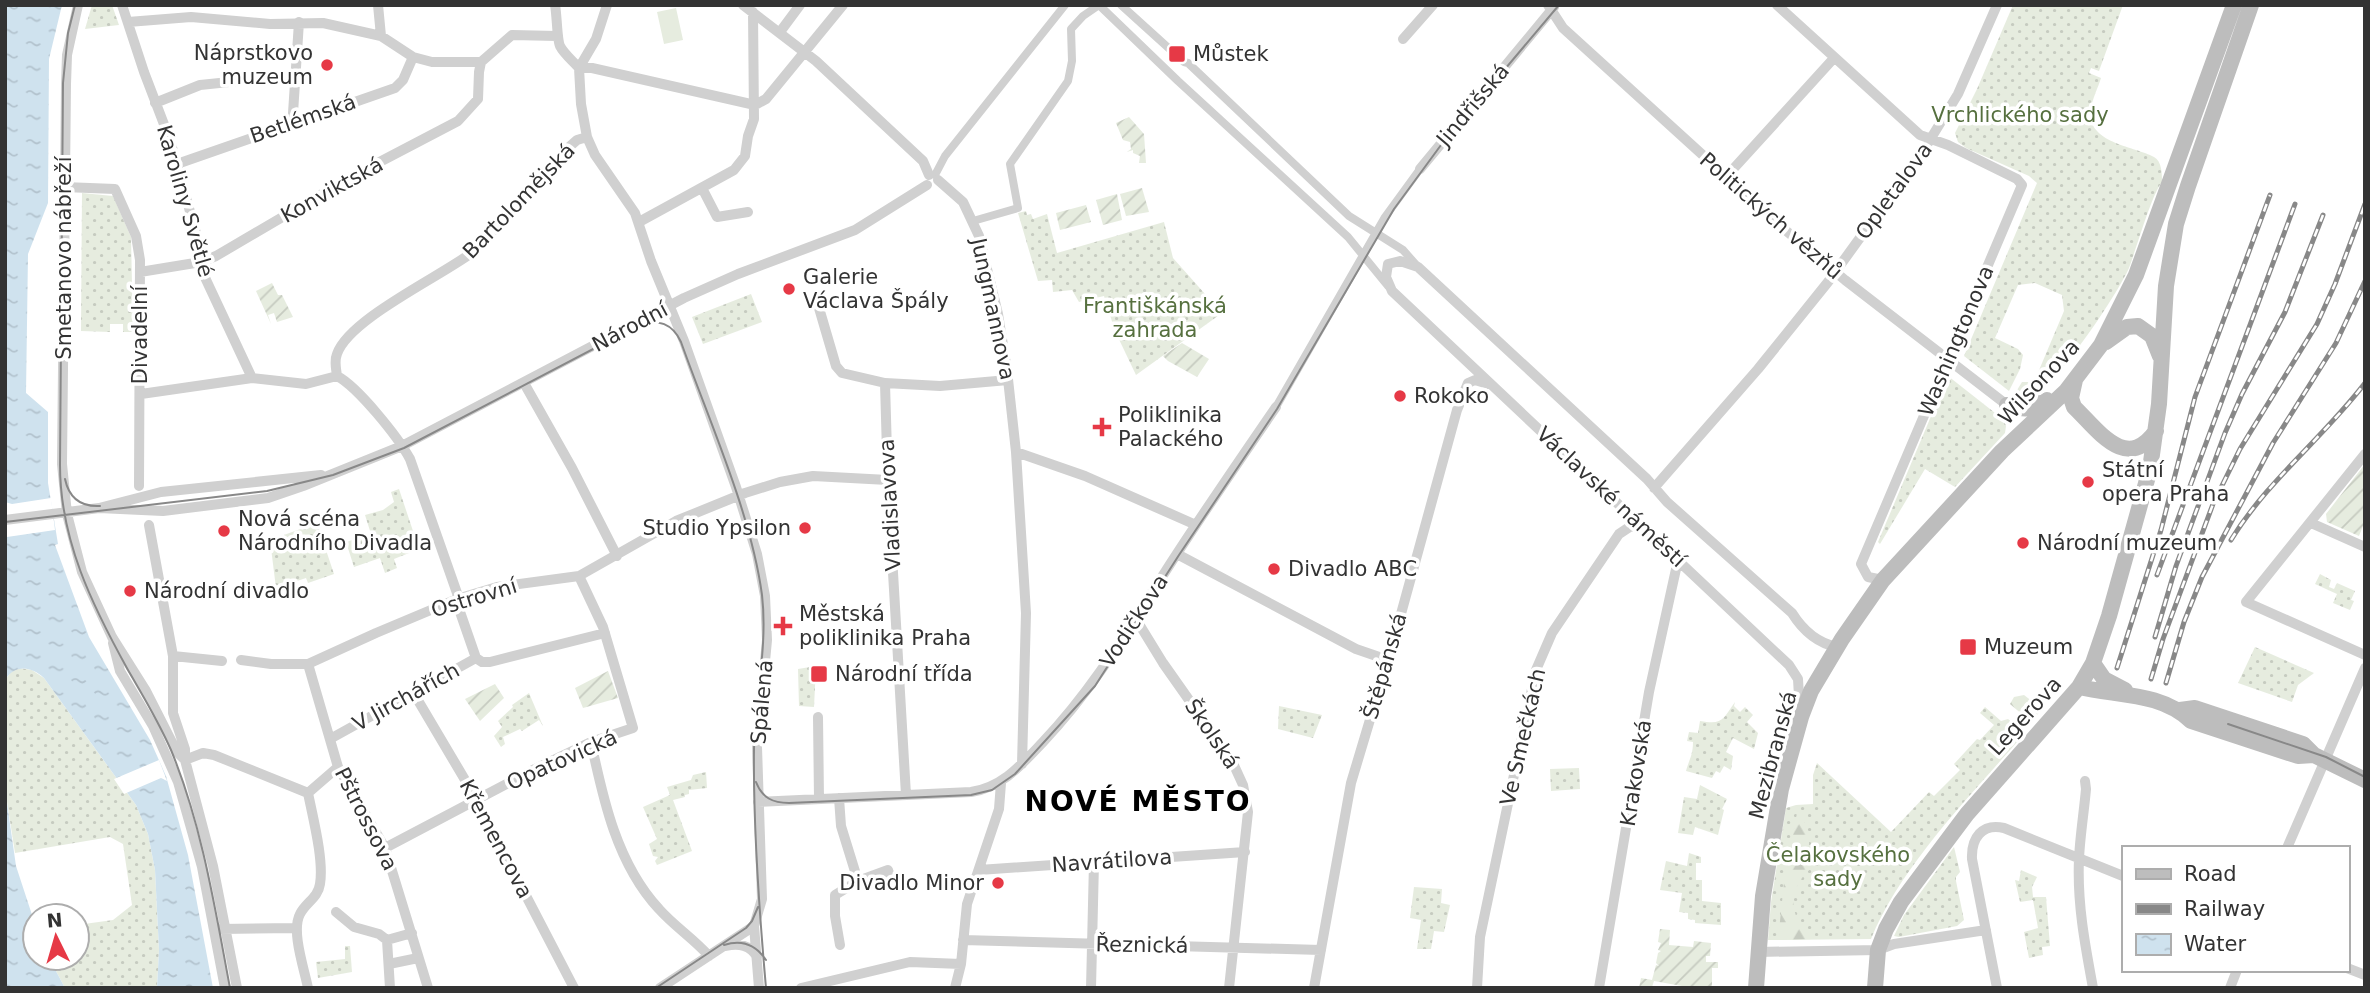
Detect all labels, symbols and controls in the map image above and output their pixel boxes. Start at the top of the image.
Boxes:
place label: Náprstkovo muzeum [194,41,313,89]
place label: Můstek [1193,42,1270,66]
marker: Můstek [1167,44,1187,64]
marker: Náprstkovo muzeum [319,57,335,73]
street label: Jindřišská [1430,59,1514,152]
street label: Betlémská [247,90,359,148]
park label: Vrchlického sady [1931,103,2109,127]
street label: Karoliny Světlé [152,122,218,280]
street label: Opletalova [1851,138,1937,244]
street label: Bartolomějská [458,139,580,263]
street label: Politických vězňů [1695,148,1847,284]
street label: Konviktská [277,152,387,228]
street label: Smetanovo nábřeží [52,155,76,360]
street label: Jungmannova [966,234,1020,382]
street label: Washingtonova [1913,262,1999,420]
place label: Galerie Václava Špály [803,265,949,313]
marker: Galerie Václava Špály [781,281,797,297]
street label: Divadelní [128,285,152,384]
park label: Františkánská zahrada [1083,294,1227,342]
street label: Národní [588,297,673,357]
street label: Wilsonova [1994,335,2084,429]
place label: Rokoko [1414,384,1489,408]
marker: Rokoko [1392,388,1408,404]
place label: Poliklinika Palackého [1118,403,1223,451]
marker: Poliklinika Palackého [1092,417,1112,437]
street label: Václavské náměstí [1532,422,1691,573]
street label: Vladislavova [875,438,905,572]
place label: Státní opera Praha [2102,458,2229,506]
marker: Státní opera Praha [2080,474,2096,490]
place label: Nová scéna Národního Divadla [238,507,432,555]
place label: Studio Ypsilon [643,516,791,540]
marker: Studio Ypsilon [797,520,813,536]
marker: Nová scéna Národního Divadla [216,523,232,539]
place label: Národní muzeum [2037,531,2217,555]
marker: Národní muzeum [2015,535,2031,551]
place label: Divadlo ABC [1288,557,1417,581]
marker: Divadlo ABC [1266,561,1282,577]
street label: Vodičkova [1095,570,1173,672]
street label: Ostrovní [428,573,521,622]
place label: Národní divadlo [144,579,309,603]
marker: Národní divadlo [122,583,138,599]
place label: Městská poliklinika Praha [799,602,971,650]
street label: Štěpánská [1357,610,1412,722]
marker: Městská poliklinika Praha [773,616,793,636]
place label: Muzeum [1984,635,2073,659]
marker: Muzeum [1958,637,1978,657]
street label: V Jirchářích [348,658,464,736]
street label: Spálená [746,659,778,745]
place label: Národní třída [835,662,973,686]
marker: Národní třída [809,664,829,684]
street label: Ve Smečkách [1496,666,1550,808]
street label: Legerova [1984,672,2066,760]
street label: Mezibranská [1744,688,1802,822]
street label: Školská [1180,694,1245,773]
street label: Krakovská [1616,718,1656,828]
street label: Opatovická [503,725,621,795]
street label: Pštrossova [330,763,402,875]
street label: Křemencova [455,775,537,903]
district label: NOVÉ MĚSTO [1024,784,1252,818]
park label: Čelakovského sady [1766,842,1910,891]
street label: Navrátilova [1051,845,1173,877]
legend [2122,846,2349,972]
text: Road [2184,862,2237,886]
place label: Divadlo Minor [839,871,984,895]
marker: Divadlo Minor [990,875,1006,891]
text: Railway [2184,897,2265,921]
north arrow [21,902,91,972]
text: N [46,908,63,932]
street label: Řeznická [1095,931,1189,958]
text: Water [2184,932,2246,956]

